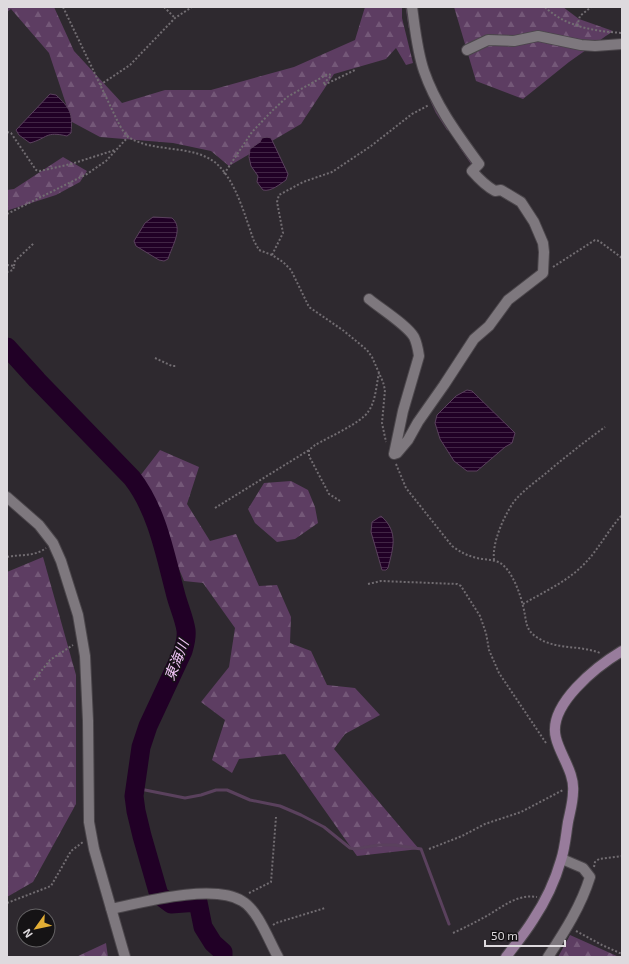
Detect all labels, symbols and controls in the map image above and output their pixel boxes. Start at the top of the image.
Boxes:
water label: 東海川 [161,635,192,683]
north arrow [16,908,56,948]
scale bar [485,922,565,948]
text: N [20,927,35,941]
text: 50 m [491,928,518,942]

